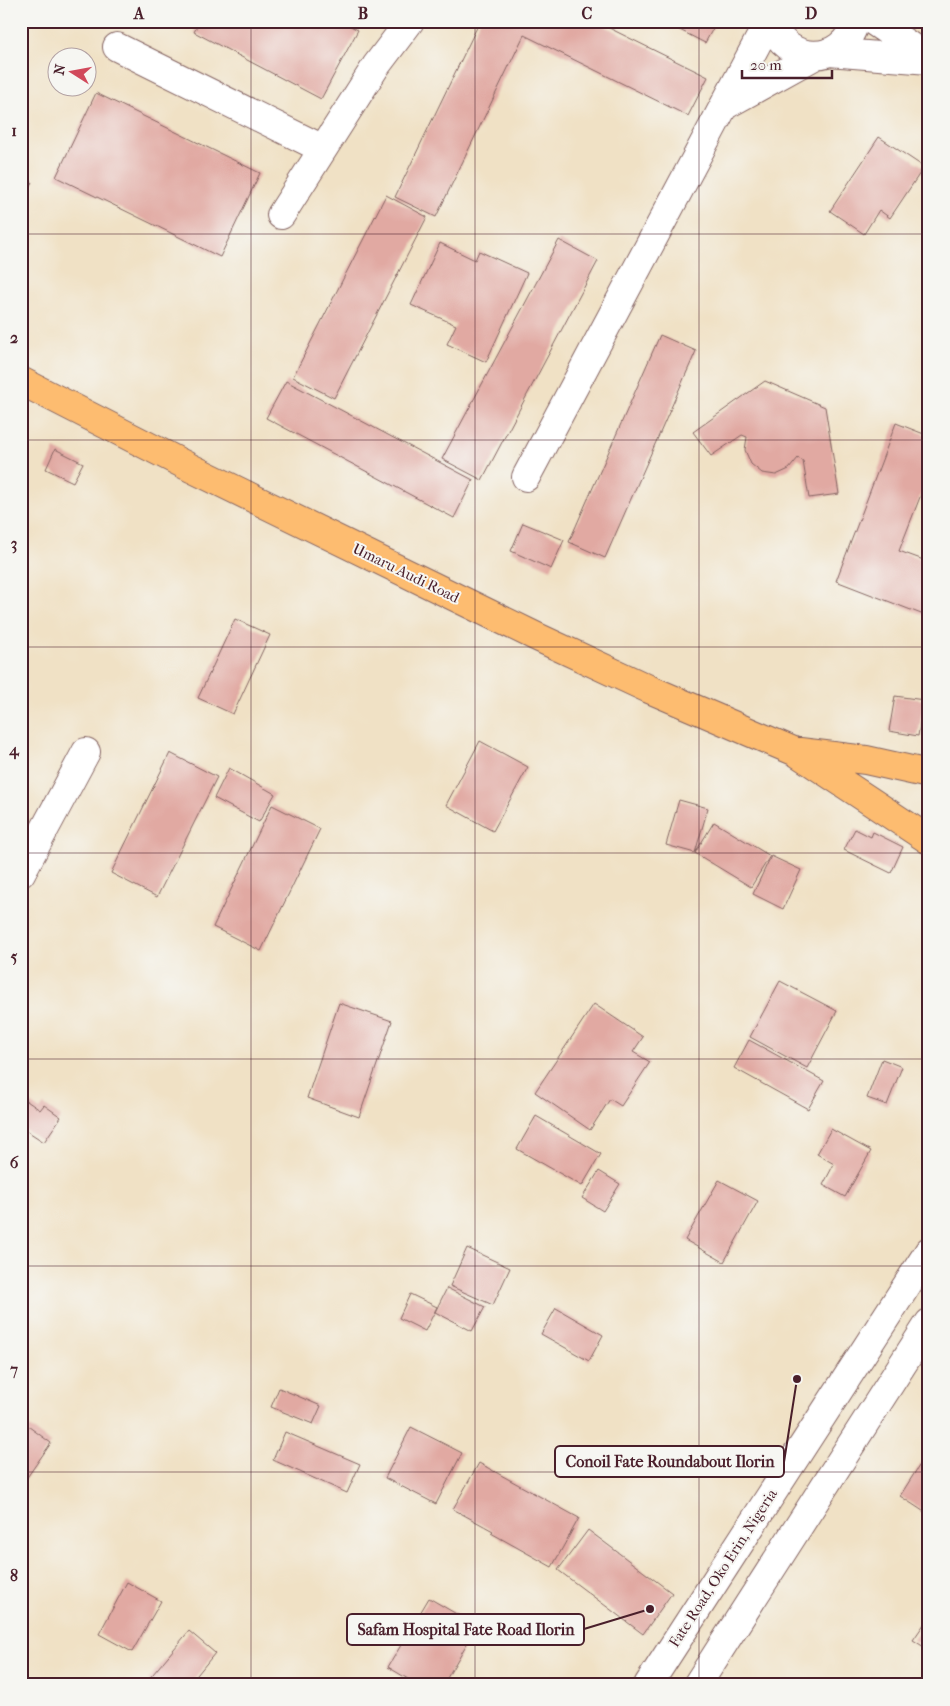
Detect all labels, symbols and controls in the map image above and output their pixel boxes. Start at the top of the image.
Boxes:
text: A [133,4,145,23]
text: B [358,4,368,23]
text: C [582,4,593,23]
text: D [805,4,817,23]
north arrow [48,48,98,98]
scale bar [742,48,832,80]
text: 20 m [750,56,782,74]
text: N [50,62,69,76]
text: 1 [11,121,17,140]
text: 2 [10,328,18,347]
text: 3 [11,534,17,554]
street label: Umaru Audi Road [350,539,463,607]
text: 4 [8,740,20,760]
text: 5 [11,947,18,966]
text: 6 [10,1153,19,1172]
text: 7 [9,1360,18,1379]
callout: Conoil Fate Roundabout Ilorin [555,1446,784,1477]
text: Conoil Fate Roundabout Ilorin [565,1452,775,1471]
street label: Fate Road, Oko Erin, Nigeria [665,1485,781,1650]
text: 8 [10,1566,18,1585]
callout: Safam Hospital Fate Road Ilorin [347,1614,584,1645]
text: Safam Hospital Fate Road Ilorin [357,1620,575,1640]

